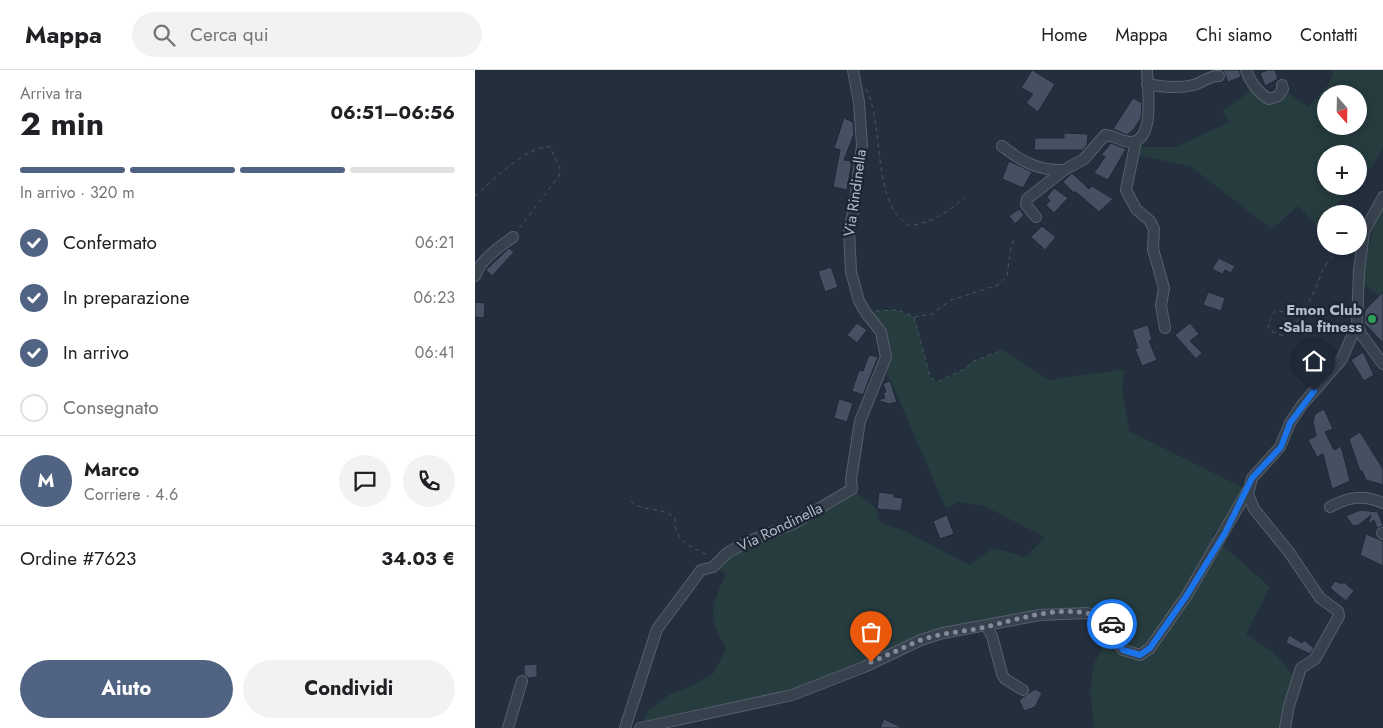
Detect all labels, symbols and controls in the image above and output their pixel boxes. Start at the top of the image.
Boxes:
search box [132,12,482,57]
text: Mappa [25,17,102,52]
icon: search [150,21,178,49]
text: Cerca qui [190,21,269,48]
text: Home [1041,22,1087,48]
text: Mappa [1115,22,1168,48]
text: Chi siamo [1196,22,1272,48]
text: Contatti [1300,22,1358,48]
text: Arriva tra [20,82,82,105]
north arrow [1317,85,1367,135]
map controls [1317,85,1367,255]
text: 06:51–06:56 [330,99,455,126]
text: 2 min [20,101,104,147]
button: + [1317,145,1367,195]
street label: Via Rindinella [838,148,872,238]
text: In arrivo · 320 m [20,181,135,204]
button: − [1317,205,1367,255]
icon: check [20,229,48,257]
text: Confermato [63,229,157,256]
text: 06:21 [415,231,455,254]
icon: check [20,284,48,312]
text: In preparazione [63,284,190,311]
text: 06:23 [414,286,455,309]
place label: Emon Club -Sala fitness [1280,299,1362,338]
marker: Emon Club -Sala fitness [1366,313,1378,325]
icon: check [20,339,48,367]
text: In arrivo [63,339,129,366]
pin [1293,340,1335,391]
text: 06:41 [415,341,455,364]
icon: home [1300,347,1328,375]
text: Consegnato [63,394,159,421]
button: chat [339,455,391,507]
button: phone [403,455,455,507]
text: Marco [84,456,139,483]
text: M [38,467,54,494]
text: Corriere · 4.6 [84,483,178,506]
street label: Via Rondinella [734,497,826,557]
text: Ordine #7623 [20,545,136,572]
text: 34.03 € [381,545,455,572]
courier [1087,599,1137,649]
icon: car [1098,610,1126,638]
pin [850,611,892,662]
icon: bag [857,618,885,646]
button: Aiuto [20,660,233,718]
button: Condividi [243,660,455,718]

